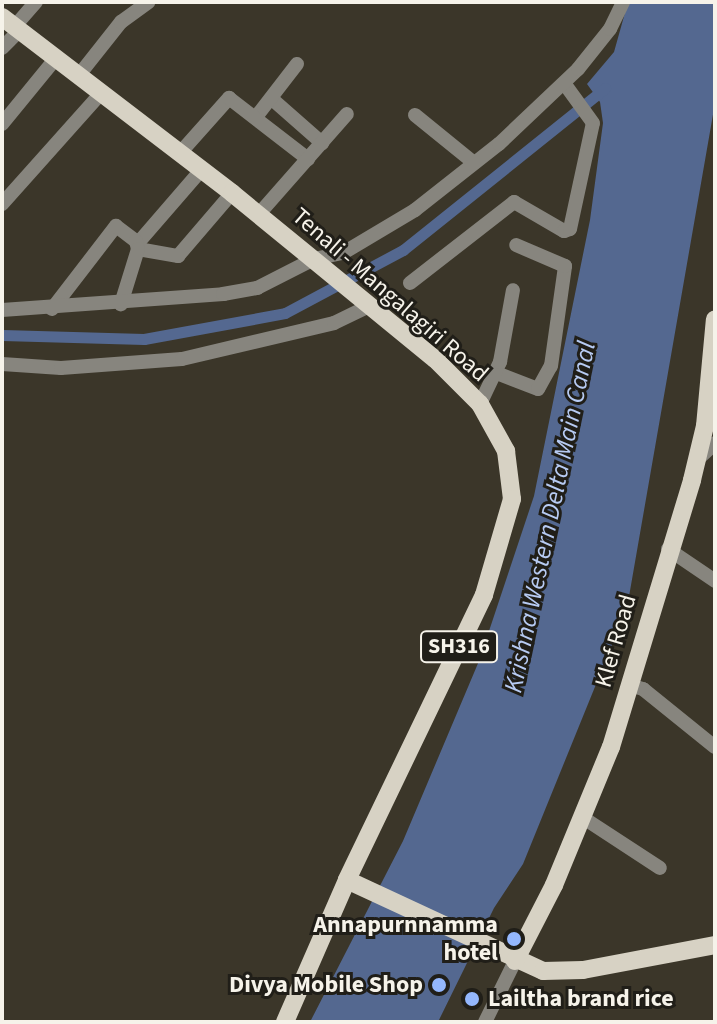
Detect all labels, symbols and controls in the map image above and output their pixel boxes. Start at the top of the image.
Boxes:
street label: Tenali - Mangalagiri Road [286,202,494,388]
water label: Krishna Western Delta Main Canal [497,339,603,695]
street label: Klef Road [589,591,643,691]
road number: SH316 [419,629,499,665]
place label: Annapurnnamma hotel [313,911,498,967]
marker: Annapurnnamma hotel [505,930,523,948]
place label: Divya Mobile Shop [229,971,423,999]
marker: Divya Mobile Shop [430,976,448,994]
place label: Lailtha brand rice [488,985,674,1013]
marker: Lailtha brand rice [463,990,481,1008]

